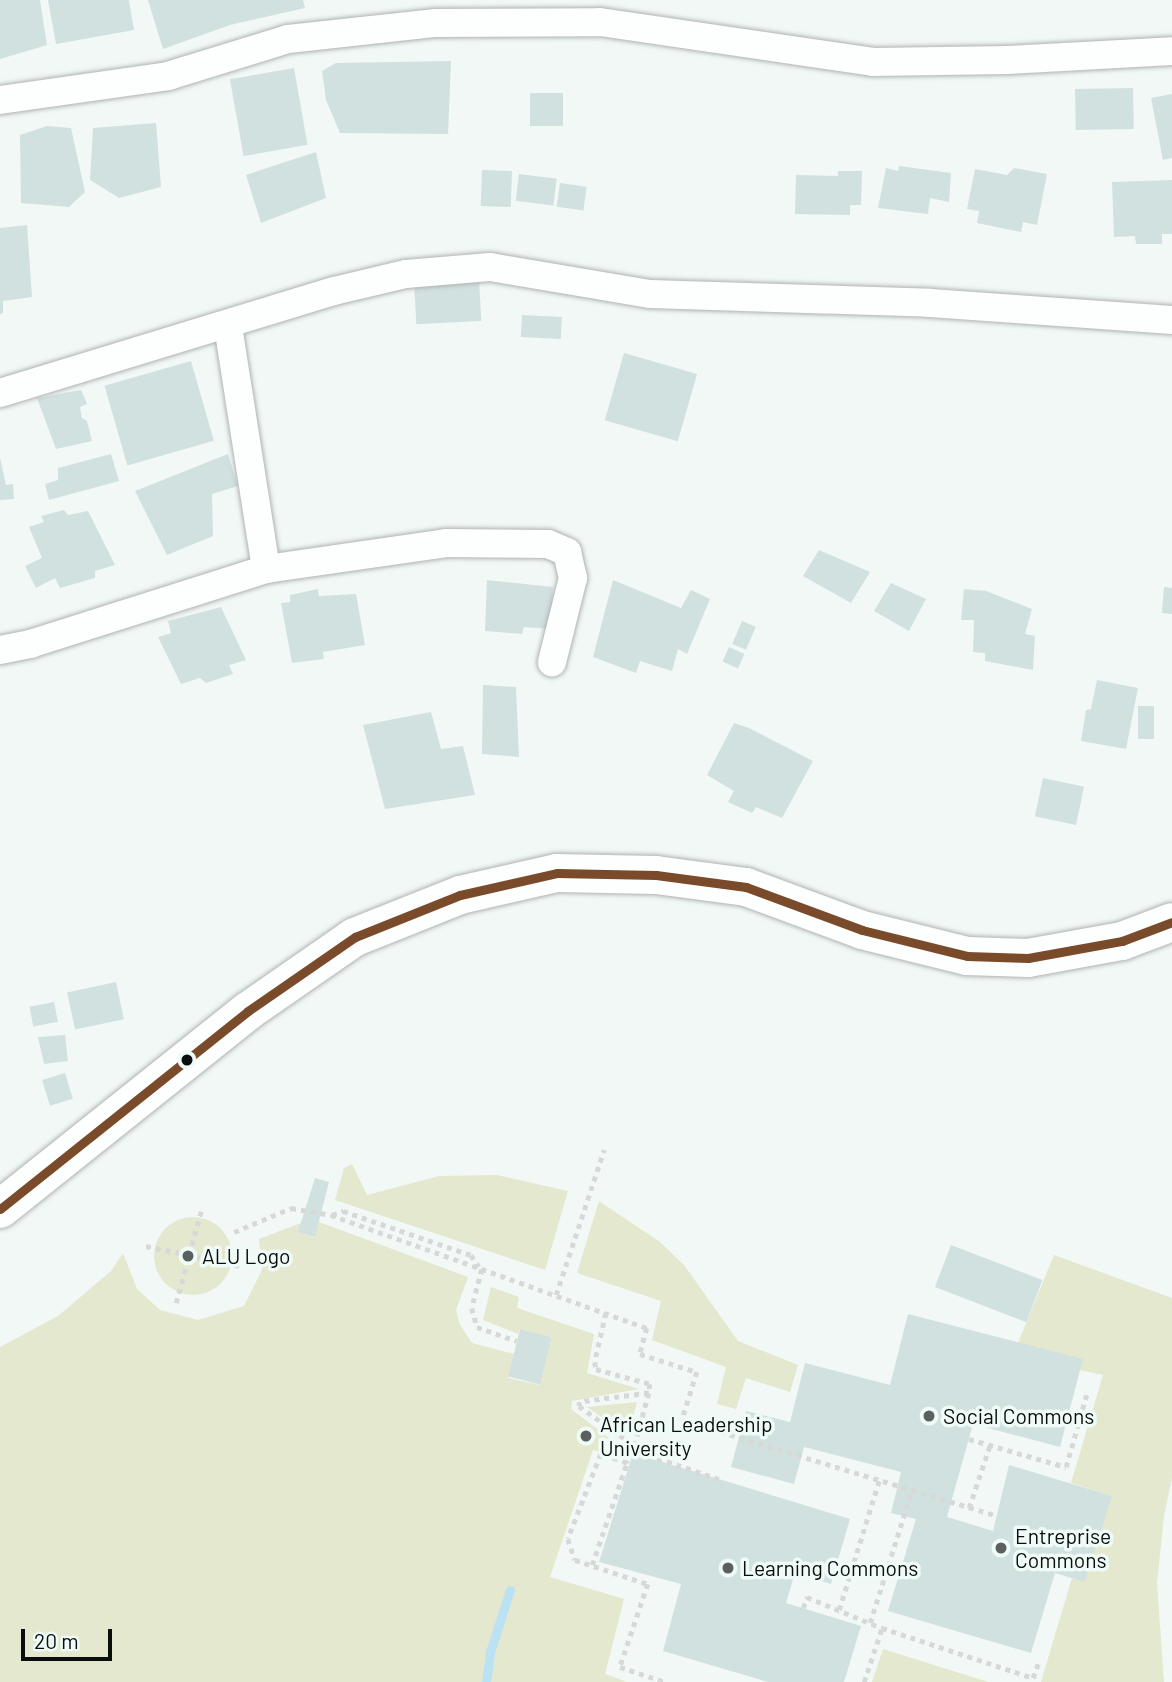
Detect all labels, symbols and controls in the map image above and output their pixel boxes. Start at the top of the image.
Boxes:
unlabelled marker [180,1053,194,1067]
place label: ALU Logo [202,1243,291,1269]
marker: ALU Logo [180,1248,196,1264]
place label: Social Commons [943,1403,1094,1429]
marker: Social Commons [921,1408,937,1424]
place label: African Leadership University [600,1411,772,1461]
marker: African Leadership University [578,1428,594,1444]
place label: Entreprise Commons [1015,1523,1111,1573]
marker: Entreprise Commons [993,1540,1009,1556]
place label: Learning Commons [742,1555,918,1581]
marker: Learning Commons [720,1560,736,1576]
scale bar [24,1616,116,1660]
text: 20 m [34,1628,79,1653]

